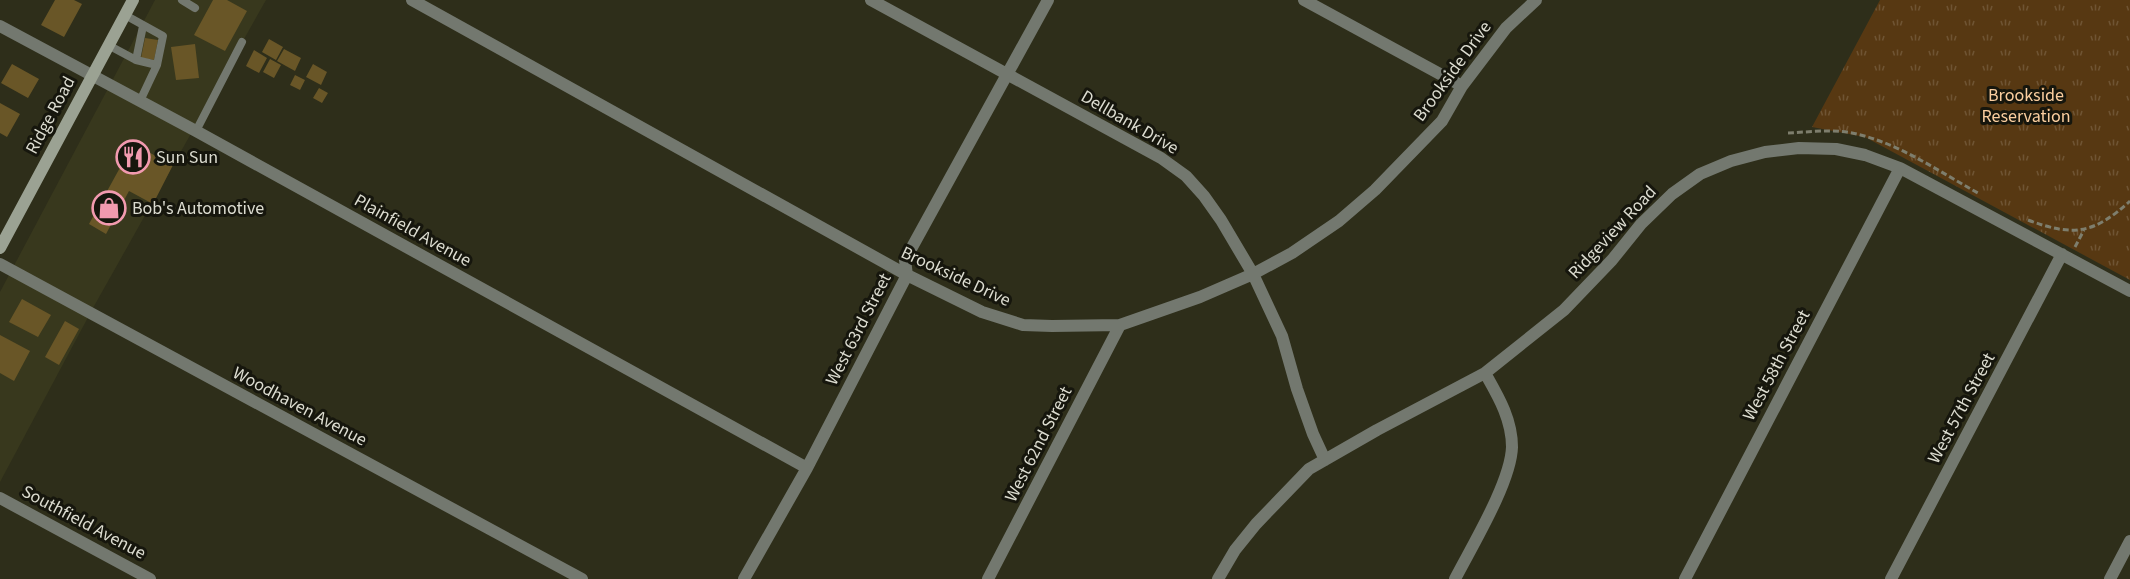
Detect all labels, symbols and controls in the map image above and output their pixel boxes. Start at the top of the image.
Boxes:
street label: Brookside Drive [1407,16,1497,127]
street label: Ridge Road [20,72,81,158]
park label: Brookside Reservation [1981,83,2071,129]
street label: Dellbank Drive [1076,84,1183,161]
restaurant icon: Sun Sun [115,139,151,175]
place label: Sun Sun [156,145,218,170]
street label: Ridgeview Road [1562,180,1662,285]
street label: Plainfield Avenue [350,188,476,273]
shop icon: Bob's Automotive [91,190,127,226]
place label: Bob's Automotive [132,196,264,221]
street label: Brookside Drive [897,240,1015,313]
street label: West 63rd Street [819,269,897,390]
street label: West 58th Street [1737,305,1816,425]
street label: West 57th Street [1922,348,2001,468]
street label: Woodhaven Avenue [228,360,371,452]
street label: West 62nd Street [999,382,1078,506]
street label: Southfield Avenue [17,479,150,566]

